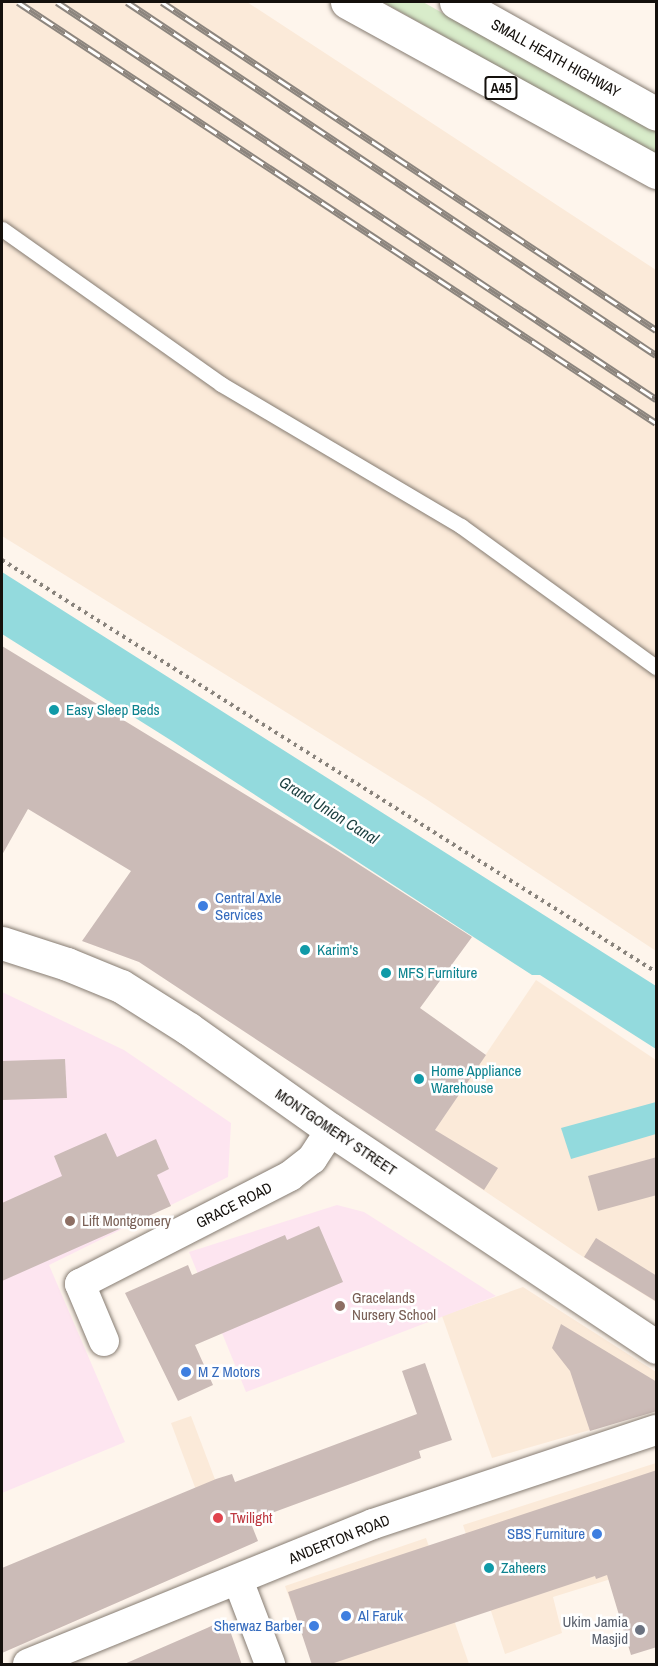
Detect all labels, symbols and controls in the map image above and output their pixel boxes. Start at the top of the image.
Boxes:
street label: SMALL HEATH HIGHWAY [488,15,624,101]
road number: A45 [483,77,519,99]
place label: Easy Sleep Beds [66,701,160,719]
marker: Easy Sleep Beds [47,703,61,717]
water label: Grand Union Canal [276,772,382,848]
place label: Central Axle Services [215,888,282,923]
marker: Central Axle Services [196,899,210,913]
place label: Karim's [317,941,358,959]
marker: Karim's [298,943,312,957]
place label: MFS Furniture [398,964,477,982]
marker: MFS Furniture [379,966,393,980]
place label: Home Appliance Warehouse [431,1061,522,1096]
marker: Home Appliance Warehouse [412,1072,426,1086]
street label: MONTGOMERY STREET [272,1085,400,1179]
street label: GRACE ROAD [193,1178,275,1232]
place label: Lift Montgomery [82,1212,171,1230]
marker: Lift Montgomery [63,1214,77,1228]
place label: Gracelands Nursery School [352,1288,436,1323]
marker: Gracelands Nursery School [333,1299,347,1313]
place label: M Z Motors [198,1363,260,1381]
marker: M Z Motors [179,1365,193,1379]
place label: Twilight [230,1509,272,1527]
marker: Twilight [211,1511,225,1525]
street label: ANDERTON ROAD [286,1511,392,1567]
place label: SBS Furniture [507,1525,585,1543]
marker: SBS Furniture [590,1527,604,1541]
place label: Zaheers [501,1559,546,1577]
marker: Zaheers [482,1561,496,1575]
place label: Al Faruk [358,1607,403,1625]
marker: Al Faruk [339,1609,353,1623]
place label: Ukim Jamia Masjid [562,1612,628,1647]
place label: Sherwaz Barber [214,1617,302,1635]
marker: Sherwaz Barber [307,1619,321,1633]
marker: Ukim Jamia Masjid [633,1623,647,1637]

